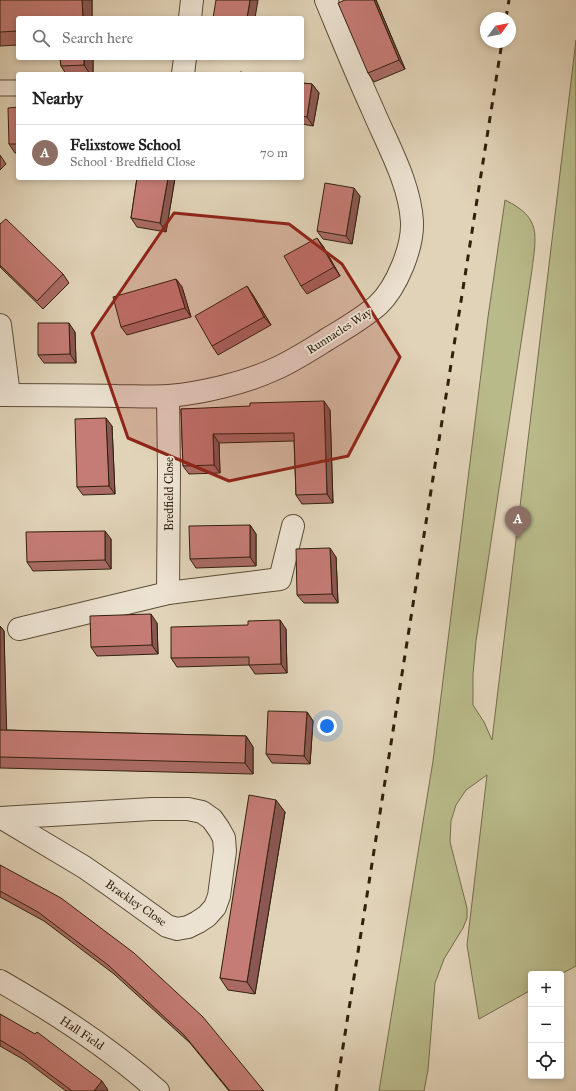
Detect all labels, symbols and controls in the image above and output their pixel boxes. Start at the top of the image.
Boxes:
north arrow [480,12,516,48]
search box [16,16,304,60]
icon: search [30,27,52,49]
text: Search here [62,29,133,47]
text: Nearby [32,88,83,109]
text: Felixstowe School [70,136,181,154]
text: A [41,145,49,161]
text: 70 m [260,145,288,161]
text: School · Bredfield Close [70,154,195,170]
street label: Runnacles Way [304,305,374,357]
street label: Bredfield Close [162,457,176,531]
pin: A [505,506,531,539]
your location [317,716,337,736]
street label: Brackley Close [103,877,169,929]
map controls [528,971,564,1079]
button: + [528,971,564,1007]
button: − [528,1007,564,1043]
street label: Hall Field [57,1013,107,1053]
button: locate [528,1043,564,1079]

